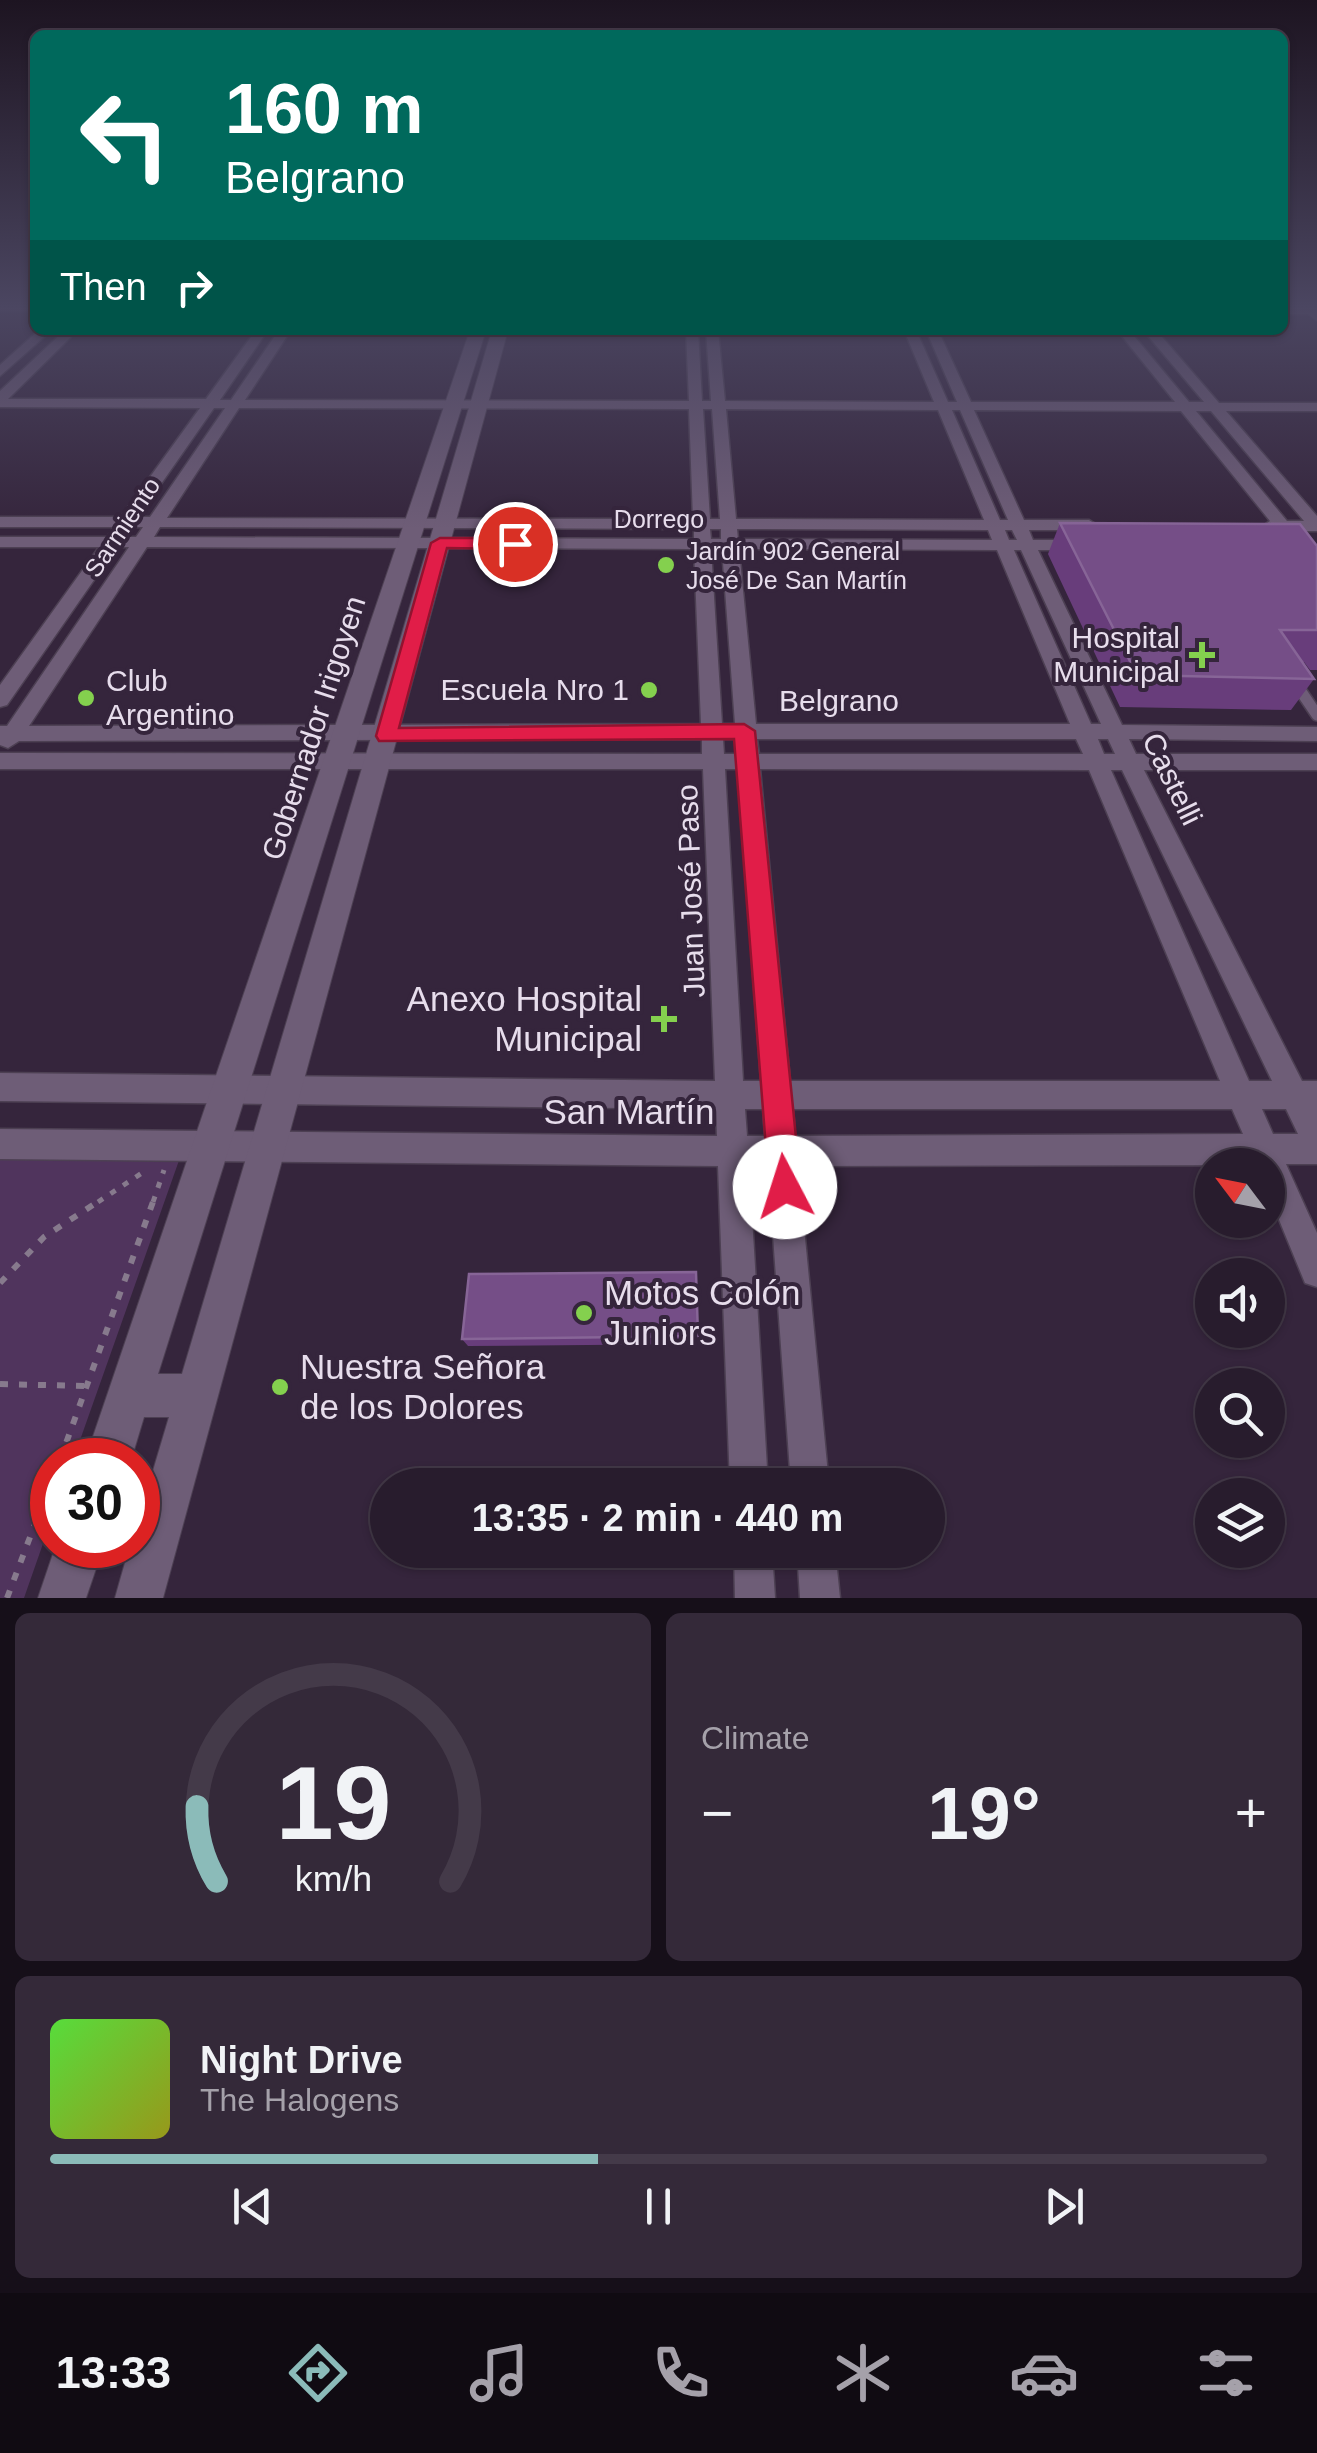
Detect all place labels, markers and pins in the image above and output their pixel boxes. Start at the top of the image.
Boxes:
pin [473,502,558,587]
place label: Jardín 902 General José De San Martín [686,537,907,594]
marker: Jardín 902 General José De San Martín [655,554,677,576]
place label: Hospital Municipal [1053,621,1180,688]
marker: Hospital Municipal [1189,642,1215,668]
place label: Club Argentino [106,664,234,731]
place label: Escuela Nro 1 [441,673,629,706]
marker: Escuela Nro 1 [638,679,660,701]
marker: Club Argentino [75,687,97,709]
place label: Anexo Hospital Municipal [407,979,642,1058]
marker: Anexo Hospital Municipal [651,1006,677,1032]
place label: Motos Colón Juniors [604,1273,800,1352]
marker: Motos Colón Juniors [573,1302,595,1324]
place label: Nuestra Señora de los Dolores [300,1347,546,1426]
marker: Nuestra Señora de los Dolores [269,1376,291,1398]

